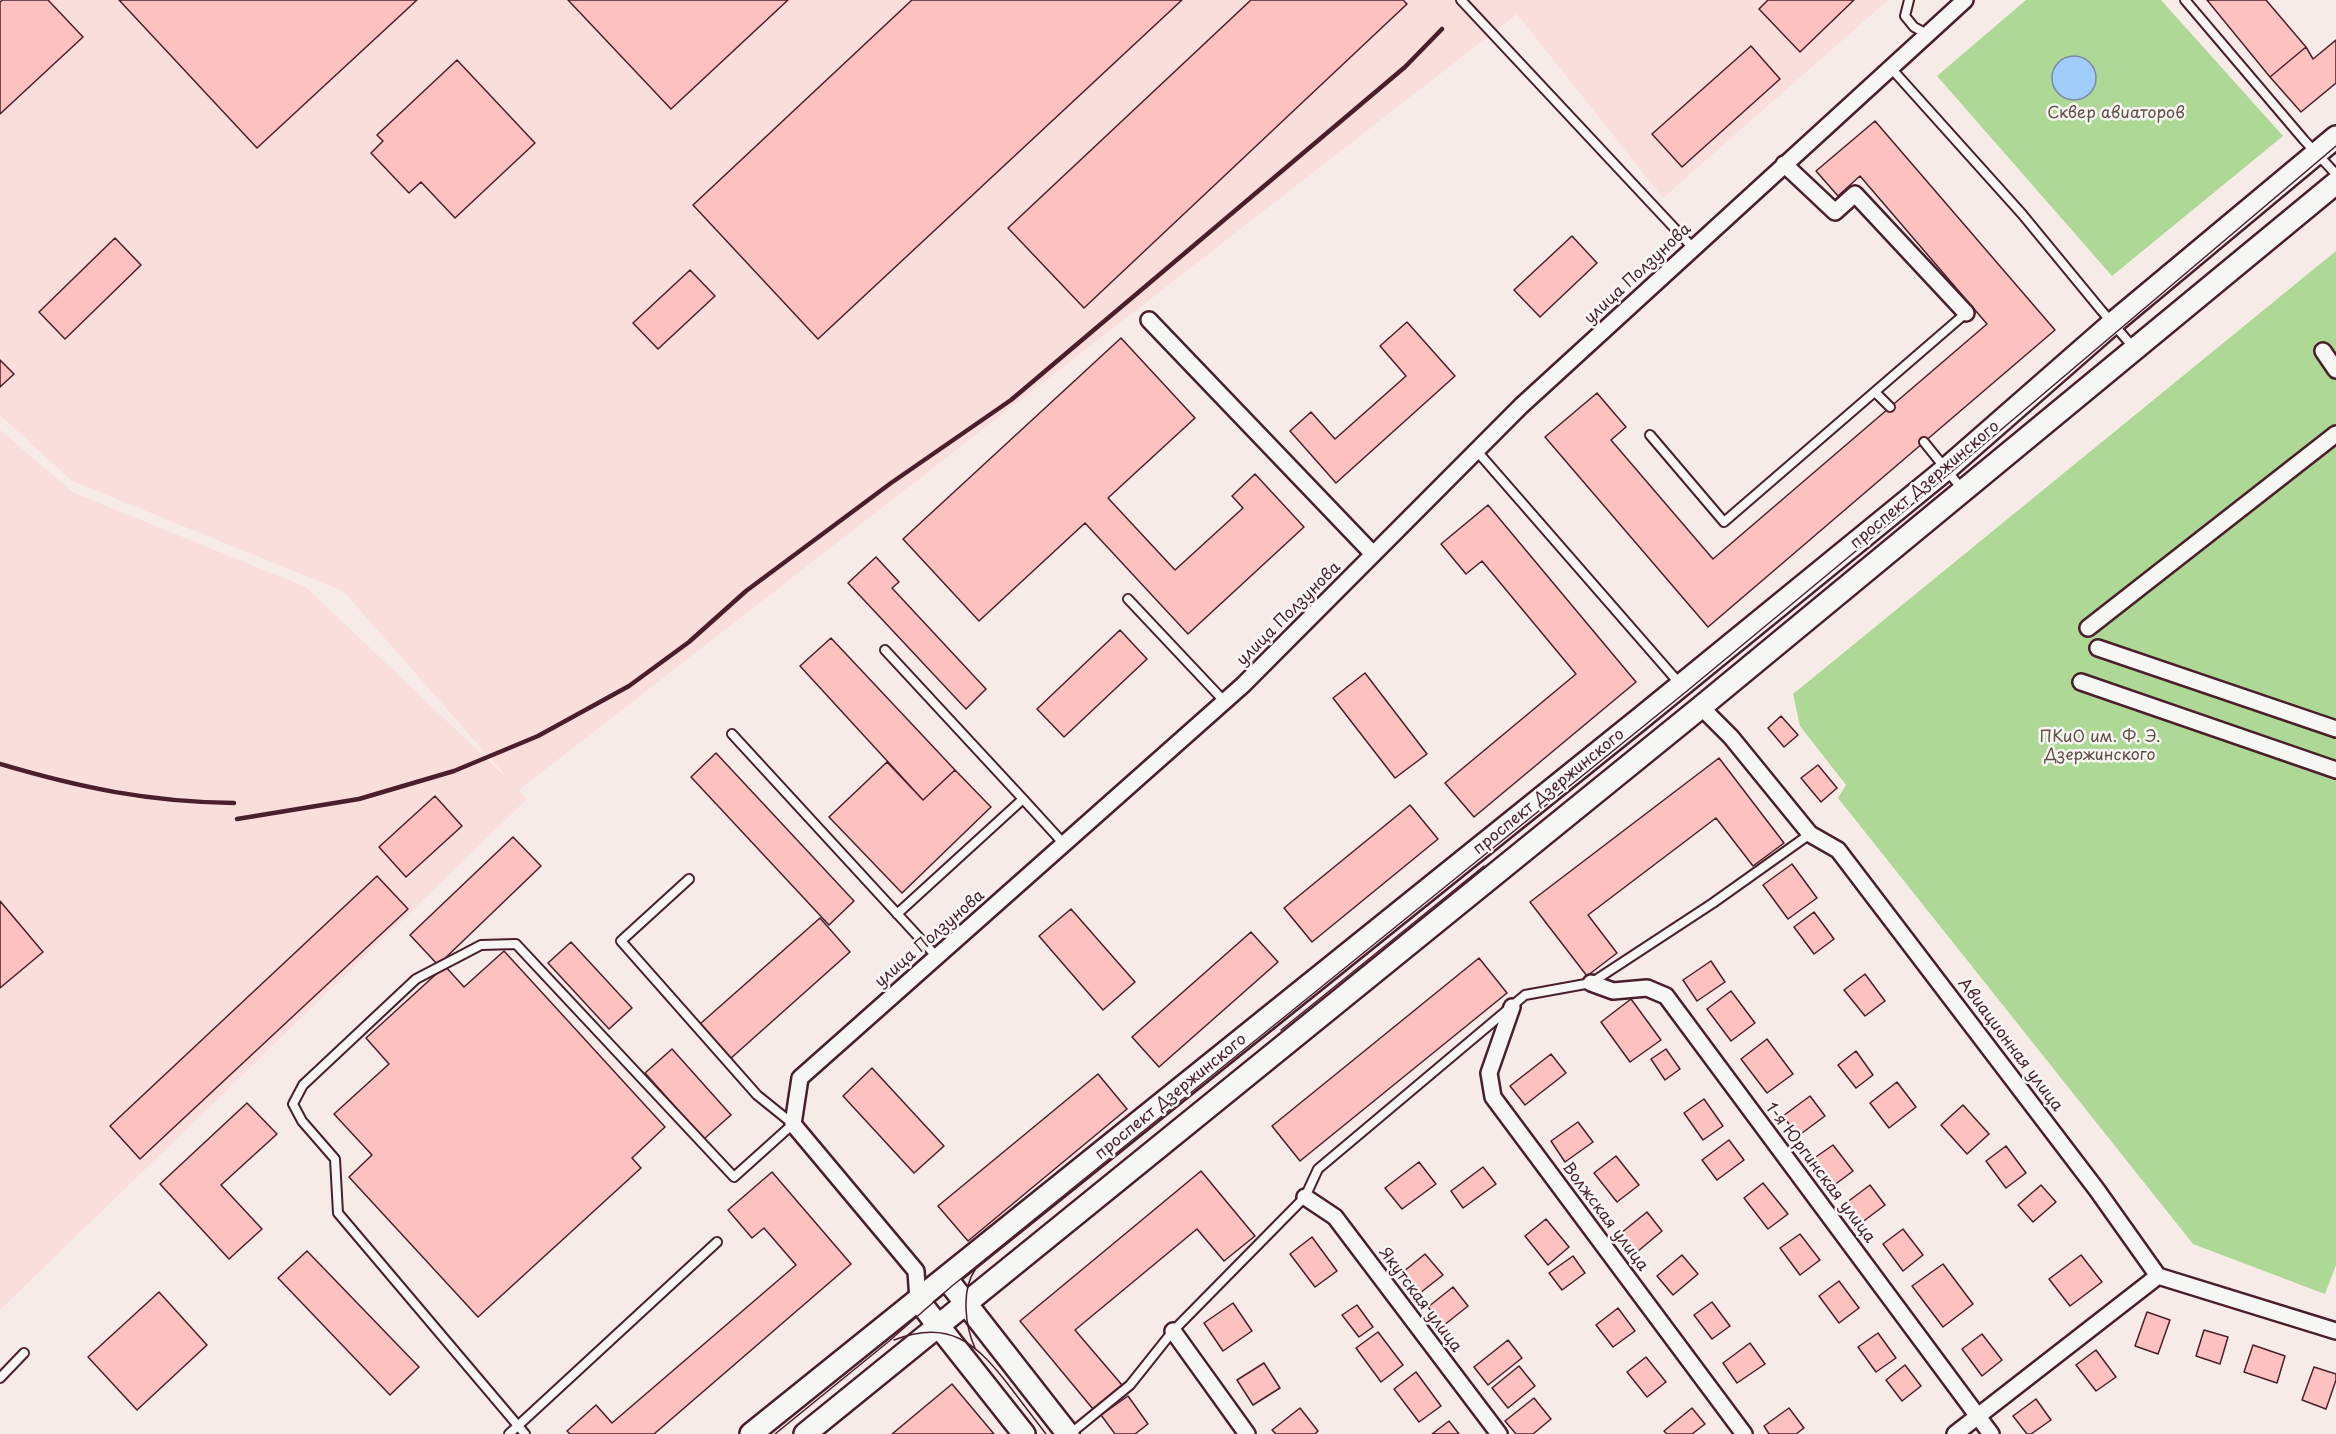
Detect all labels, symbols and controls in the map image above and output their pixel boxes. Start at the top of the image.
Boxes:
park label: Сквер авиаторов [2047,104,2185,124]
street label: улица Ползунова [1581,220,1695,328]
street label: проспект Дзержинского [1846,417,2004,553]
street label: улица Ползунова [1233,558,1345,670]
street label: проспект Дзержинского [1469,725,1629,859]
park label: ПКиО им. Ф. Э. Дзержинского [2039,728,2161,766]
street label: улица Ползунова [871,886,989,992]
street label: Авиационная улица [1954,974,2066,1116]
street label: проспект Дзержинского [1091,1030,1251,1164]
street label: 1-я Юргинская улица [1761,1099,1879,1247]
street label: Волжская улица [1558,1159,1652,1275]
street label: Якутская улица [1374,1244,1466,1356]

